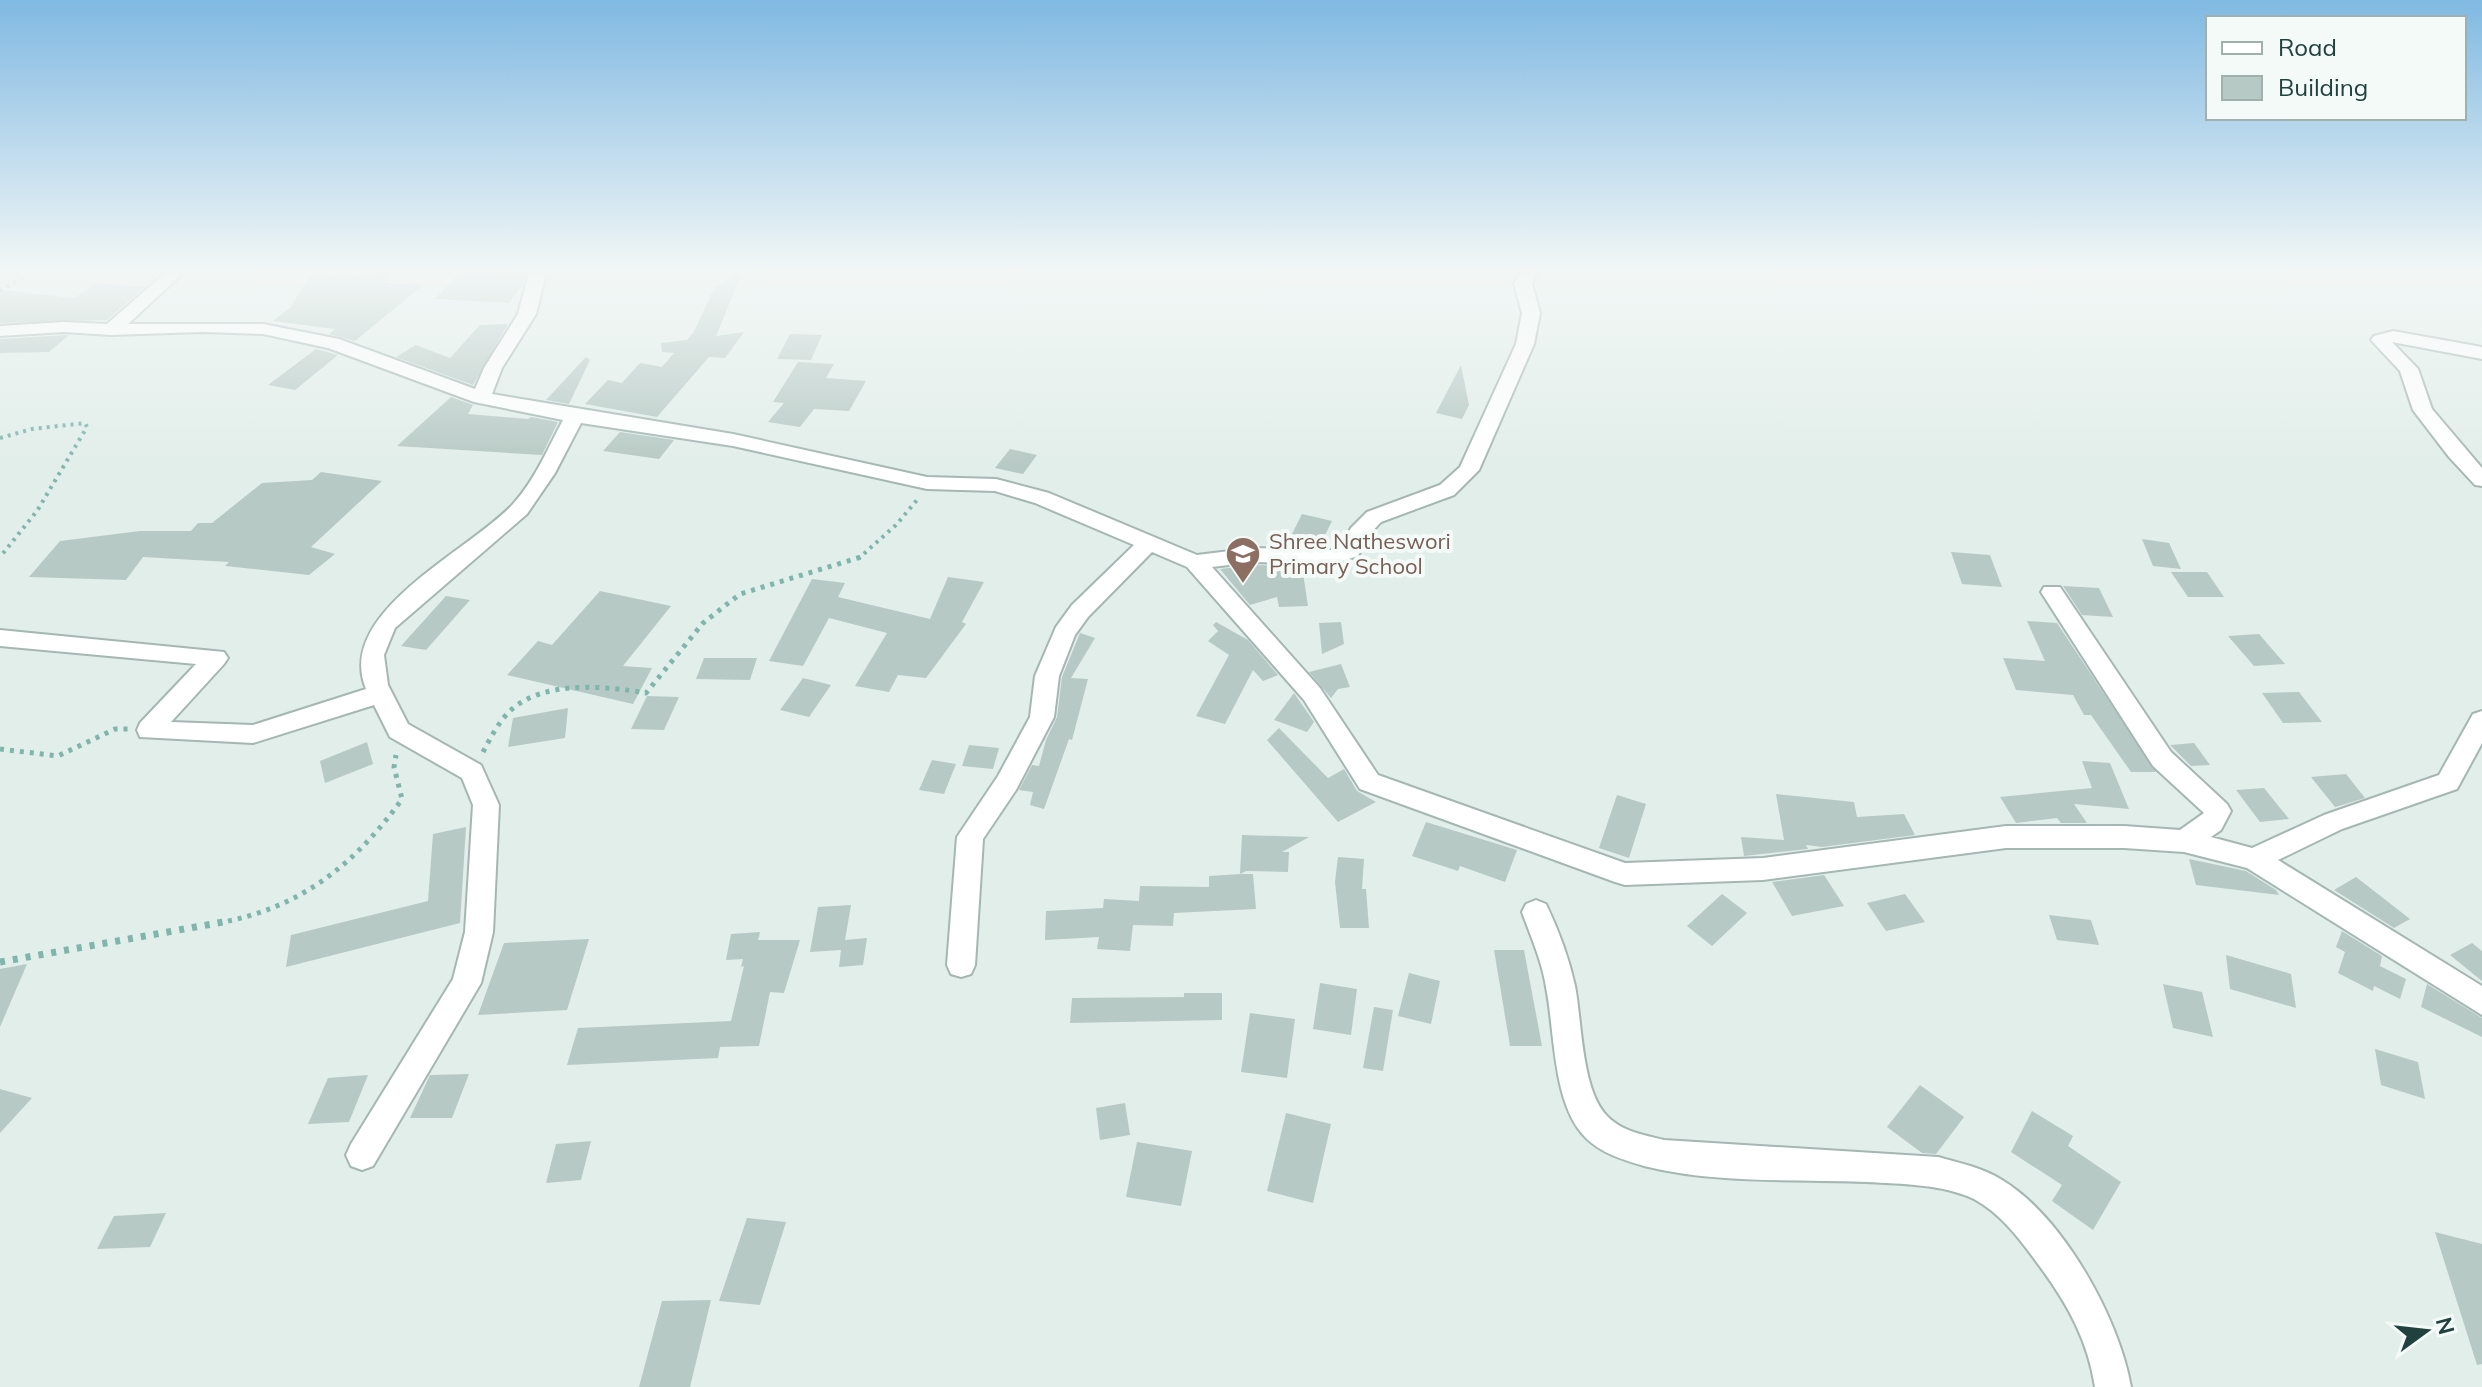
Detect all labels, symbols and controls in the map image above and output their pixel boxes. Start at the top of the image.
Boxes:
legend [2206,16,2466,120]
text: Road [2278,32,2337,62]
text: Building [2278,72,2368,102]
place label: Shree Natheswori Primary School [1269,527,1451,580]
school or university icon: Shree Natheswori Primary School [1224,535,1262,585]
north arrow [2386,1291,2466,1371]
text: N [2430,1314,2461,1337]

